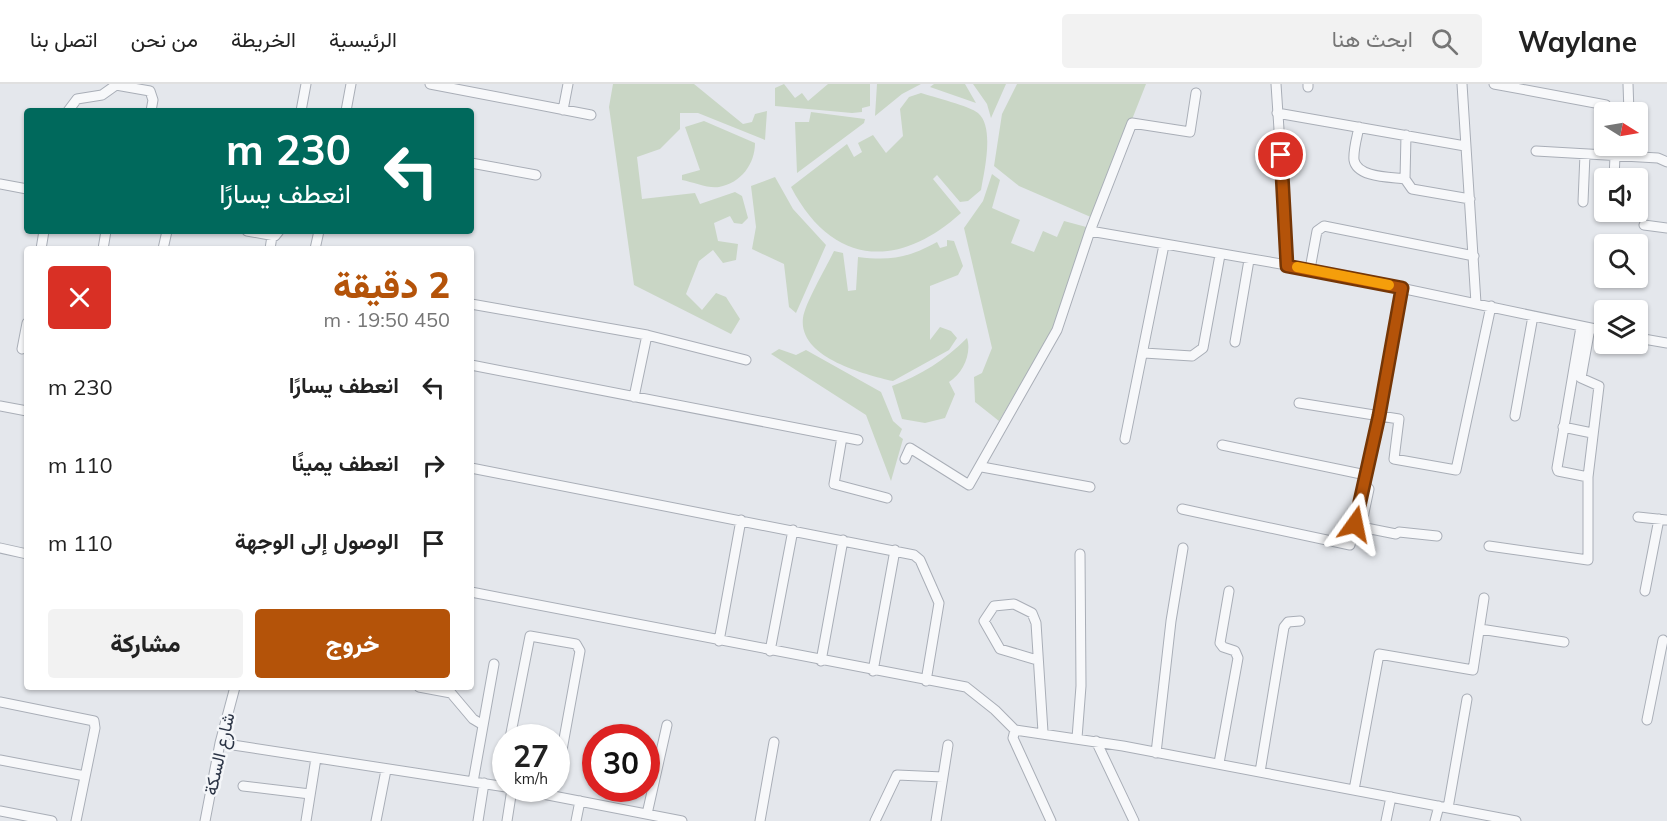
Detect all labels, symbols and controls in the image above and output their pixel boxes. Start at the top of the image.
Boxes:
search box [1062,14,1482,68]
text: Waylane [1518,24,1637,59]
text: ابحث هنا [1332,25,1413,53]
icon: search [1428,25,1461,58]
text: اتصل بنا [30,26,98,52]
text: من نحن [131,26,198,52]
text: الخريطة [231,26,296,52]
text: الرئيسية [329,26,397,52]
north arrow [1594,102,1648,156]
map controls [1594,102,1648,354]
text: 230 m [226,123,351,176]
pin [1255,129,1306,180]
icon: left [372,132,450,210]
icon: arrive [1264,138,1297,171]
button: sound [1594,168,1648,222]
text: انعطف يسارًا [219,176,351,210]
button: search [1594,234,1648,288]
text: 2 دقيقة [333,262,450,307]
button: close [48,266,111,329]
button: layers [1594,300,1648,354]
text: 450 m · 19:50 [324,307,450,332]
text: انعطف يسارًا [289,371,399,399]
icon: left [417,371,450,404]
text: 230 m [48,373,113,401]
text: انعطف يمينًا [292,449,399,477]
icon: right [417,449,450,482]
text: 110 m [48,451,113,479]
position arrow [1323,492,1387,556]
text: الوصول إلى الوجهة [235,527,399,555]
icon: arrive [417,527,450,560]
text: 110 m [48,529,113,557]
button: مشاركة [48,609,243,678]
button: خروج [255,609,450,678]
street label: شارع السكة [198,710,241,798]
speed limit sign: 30 [582,724,660,802]
text: 27 [513,737,549,775]
text: km/h [514,769,548,788]

